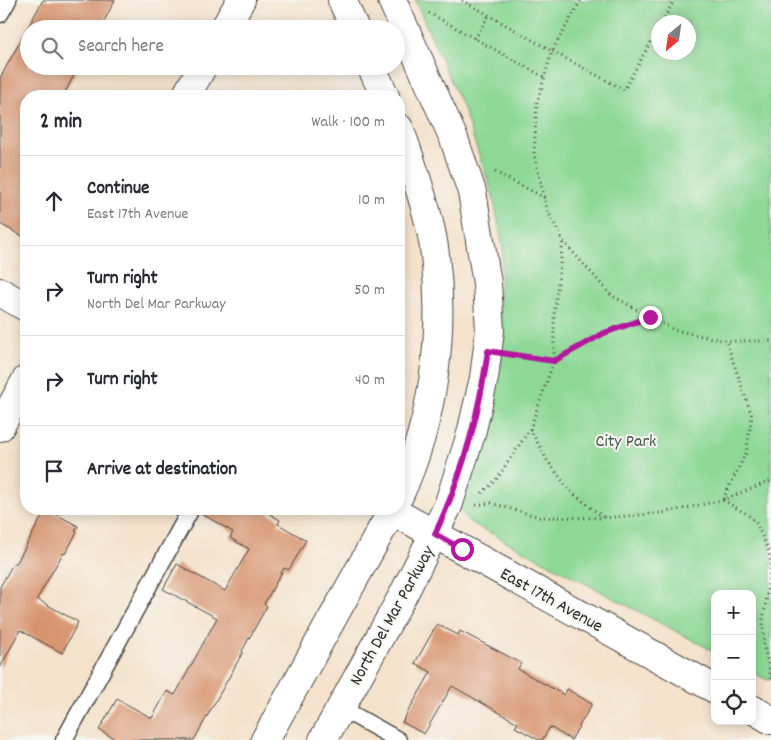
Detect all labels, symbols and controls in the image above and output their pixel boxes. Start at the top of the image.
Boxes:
north arrow [651,15,696,60]
search box [20,20,405,75]
icon: search [38,34,66,62]
text: Search here [78,34,164,61]
text: 2 min [40,108,82,138]
text: Walk · 100 m [311,111,385,134]
text: Continue [87,176,149,203]
icon: ahead [40,187,68,215]
text: 10 m [358,189,385,212]
text: East 17th Avenue [87,203,188,226]
text: Turn right [87,266,158,293]
icon: right [40,277,68,305]
text: 50 m [354,279,385,302]
text: North Del Mar Parkway [87,293,226,316]
route end [639,306,662,329]
icon: right [40,367,68,395]
text: Turn right [87,367,158,394]
text: 40 m [355,369,385,392]
park label: City Park [596,430,656,455]
icon: arrive [40,457,68,485]
text: Arrive at destination [87,457,237,484]
route start [451,538,474,561]
street label: North Del Mar Parkway [344,541,442,690]
street label: East 17th Avenue [495,563,607,640]
map controls [711,590,756,725]
button: + [711,590,756,635]
button: − [711,635,756,680]
button: locate [711,680,756,725]

